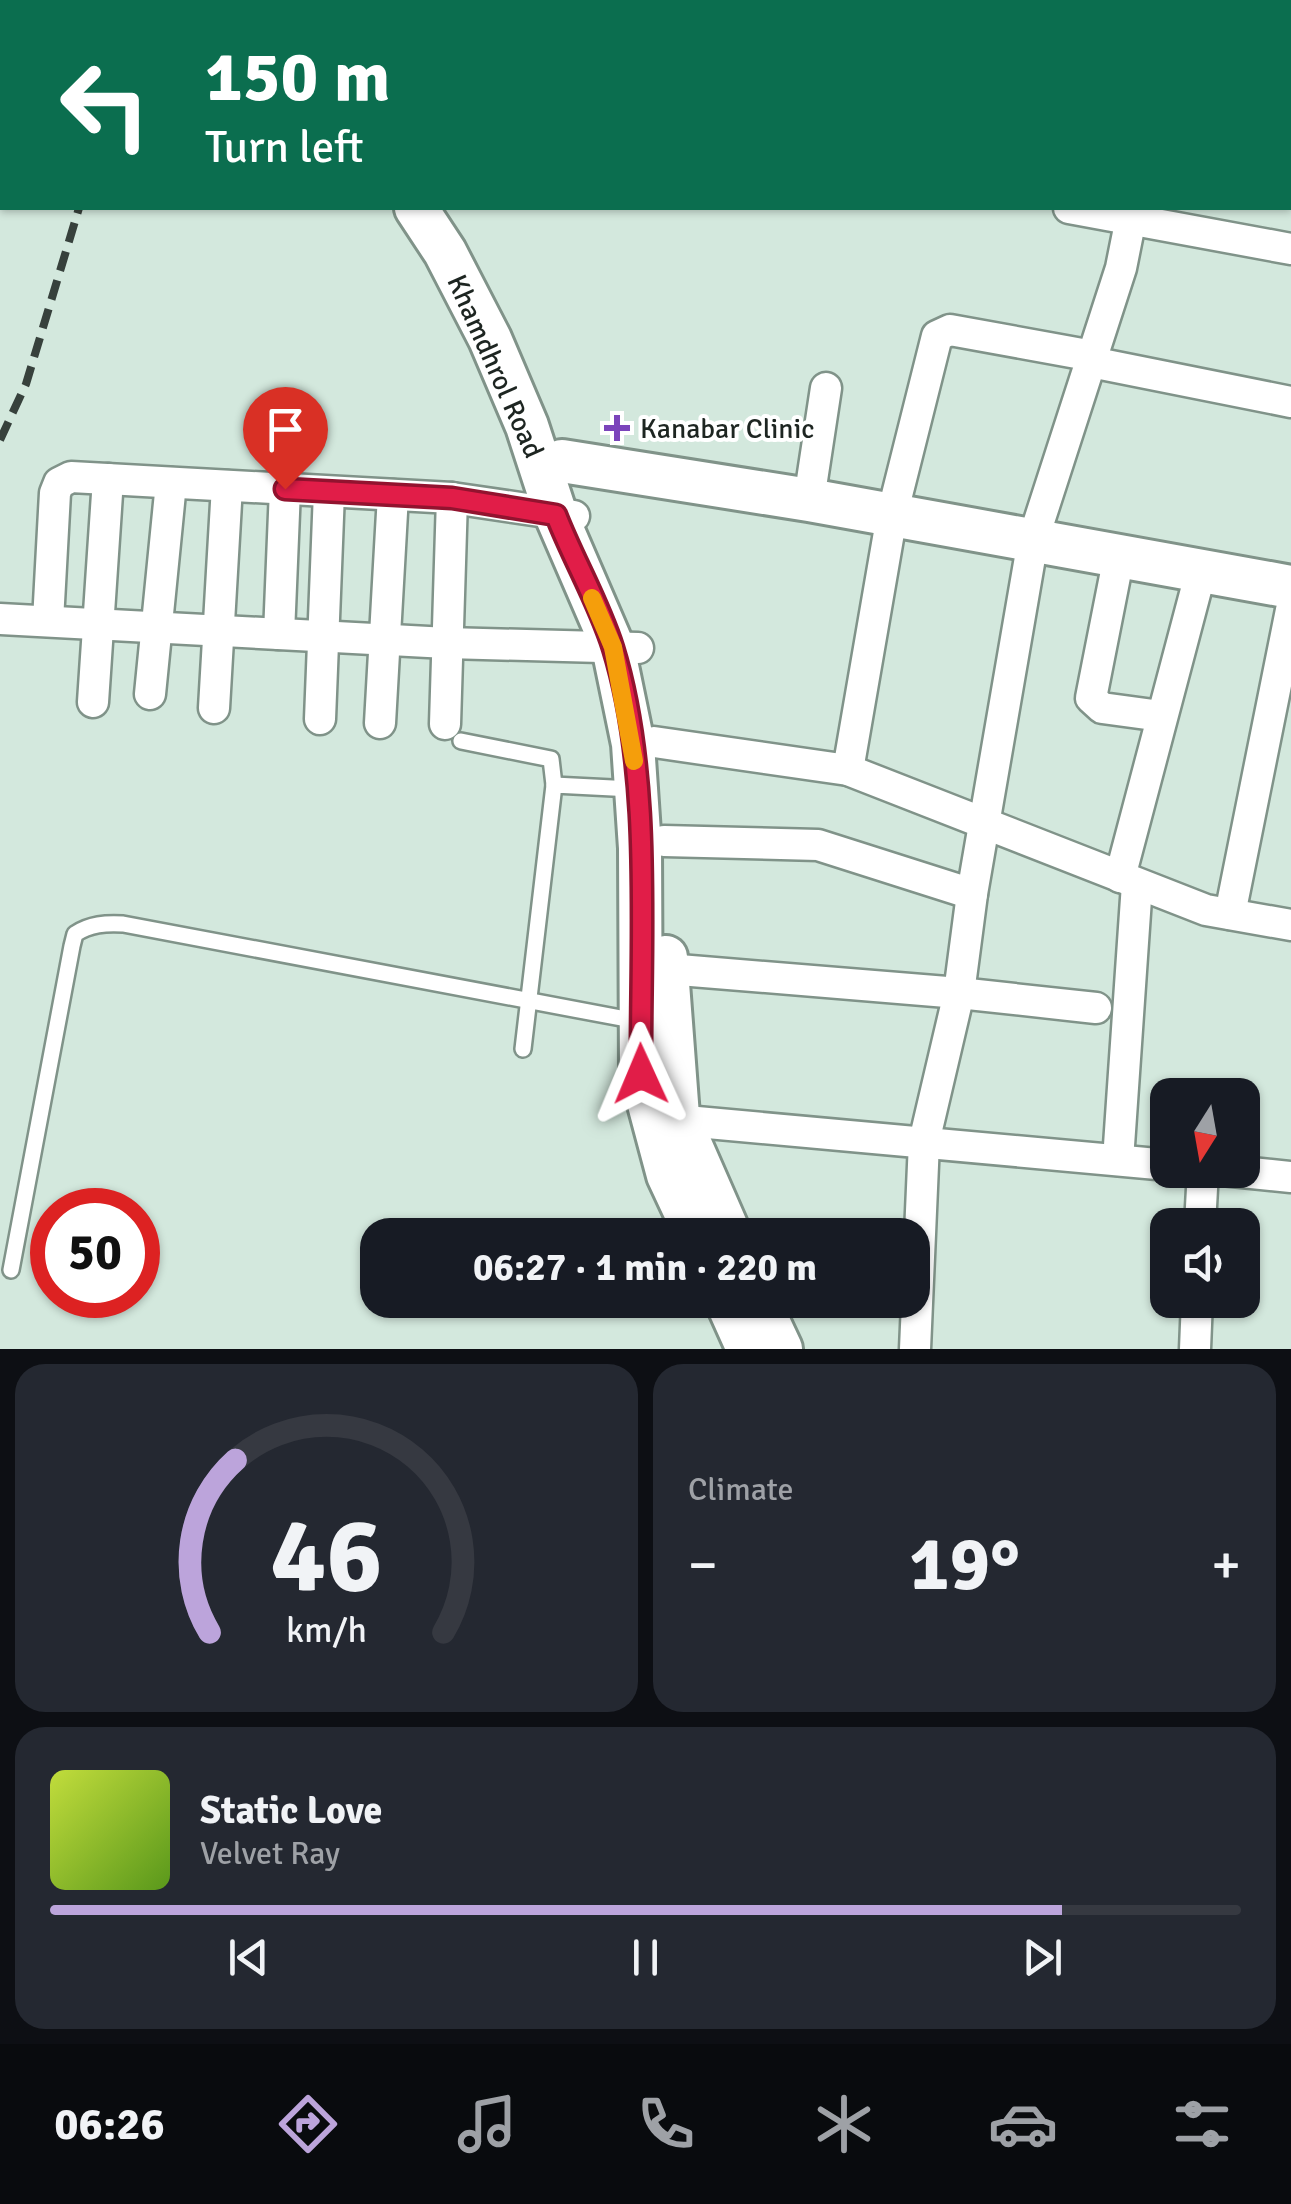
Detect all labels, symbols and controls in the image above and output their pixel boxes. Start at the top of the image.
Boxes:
text: 150 m [205,34,390,120]
icon: left [40,40,170,170]
text: Turn left [205,120,364,175]
street label: Khamdhrol Road [439,269,551,463]
pin [243,387,328,490]
icon: arrive [258,402,313,457]
place label: Kanabar Clinic [640,412,814,446]
marker: Kanabar Clinic [604,415,630,441]
position arrow [589,1022,693,1126]
north arrow [1150,1078,1260,1188]
map controls [1150,1078,1260,1318]
speed limit sign: 50 [30,1188,160,1318]
button: sound [1150,1208,1260,1318]
text: 06:27 · 1 min · 220 m [473,1244,817,1291]
text: Climate [688,1470,794,1509]
text: 46 [270,1492,383,1620]
text: 19° [909,1518,1020,1611]
text: − [688,1531,718,1599]
text: + [1211,1531,1241,1599]
text: km/h [286,1608,367,1652]
text: Static Love [200,1787,382,1834]
text: Velvet Ray [200,1834,340,1873]
icon: previous [221,1930,276,1985]
icon: pause [618,1930,673,1985]
icon: next [1015,1930,1070,1985]
icon: directions [273,2089,343,2159]
icon: music [452,2089,522,2159]
icon: phone [631,2089,701,2159]
icon: climate [809,2089,879,2159]
icon: car [988,2089,1058,2159]
icon: filters [1167,2089,1237,2159]
text: 06:26 [54,2097,165,2152]

